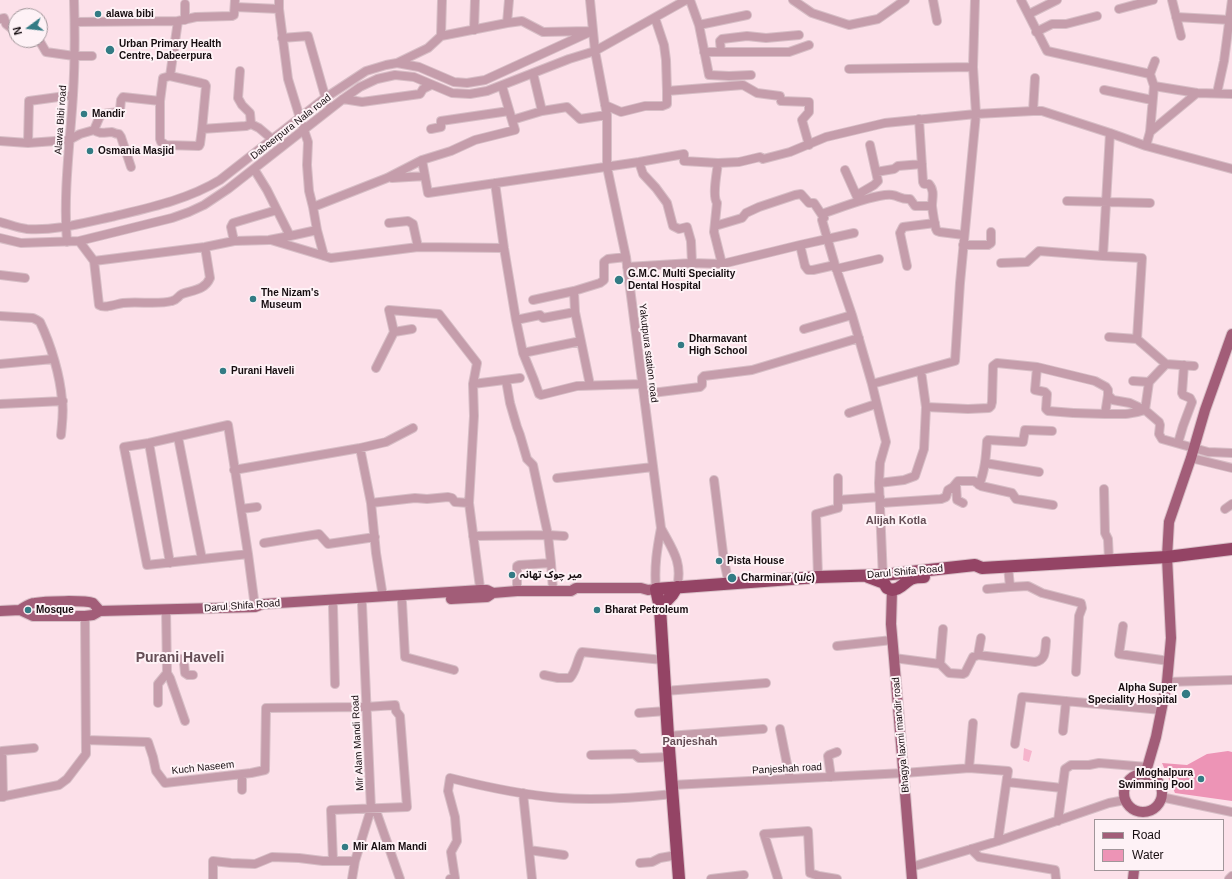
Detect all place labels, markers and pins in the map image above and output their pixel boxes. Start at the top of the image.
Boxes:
place label: alawa bibi [106,8,154,20]
marker: alawa bibi [93,9,103,19]
place label: Urban Primary Health Centre, Dabeerpura [119,38,221,62]
marker: Urban Primary Health Centre, Dabeerpura [104,44,116,56]
place label: Mandir [92,108,125,120]
marker: Mandir [79,109,89,119]
place label: Osmania Masjid [98,145,174,157]
marker: Osmania Masjid [85,146,95,156]
place label: G.M.C. Multi Speciality Dental Hospital [628,268,735,292]
marker: G.M.C. Multi Speciality Dental Hospital [613,274,625,286]
place label: The Nizam's Museum [261,287,319,310]
marker: The Nizam's Museum [248,294,258,304]
place label: Dharmavant High School [689,333,747,356]
marker: Dharmavant High School [676,340,686,350]
place label: Purani Haveli [231,365,294,377]
marker: Purani Haveli [218,366,228,376]
place label: Pista House [727,555,784,567]
marker: Pista House [714,556,724,566]
place label: میر چوک تھانہ [520,569,582,581]
marker: میر چوک تھانہ [507,570,517,580]
marker: Charminar (u/c) [726,572,738,584]
place label: Charminar (u/c) [741,572,815,584]
place label: Mosque [36,604,74,616]
place label: Bharat Petroleum [605,604,688,616]
marker: Mosque [23,605,33,615]
marker: Bharat Petroleum [592,605,602,615]
place label: Alpha Super Speciality Hospital [1088,682,1177,706]
marker: Alpha Super Speciality Hospital [1180,688,1192,700]
place label: Moghalpura Swimming Pool [1119,767,1193,790]
marker: Moghalpura Swimming Pool [1196,774,1206,784]
place label: Mir Alam Mandi [353,841,427,853]
marker: Mir Alam Mandi [340,842,350,852]

